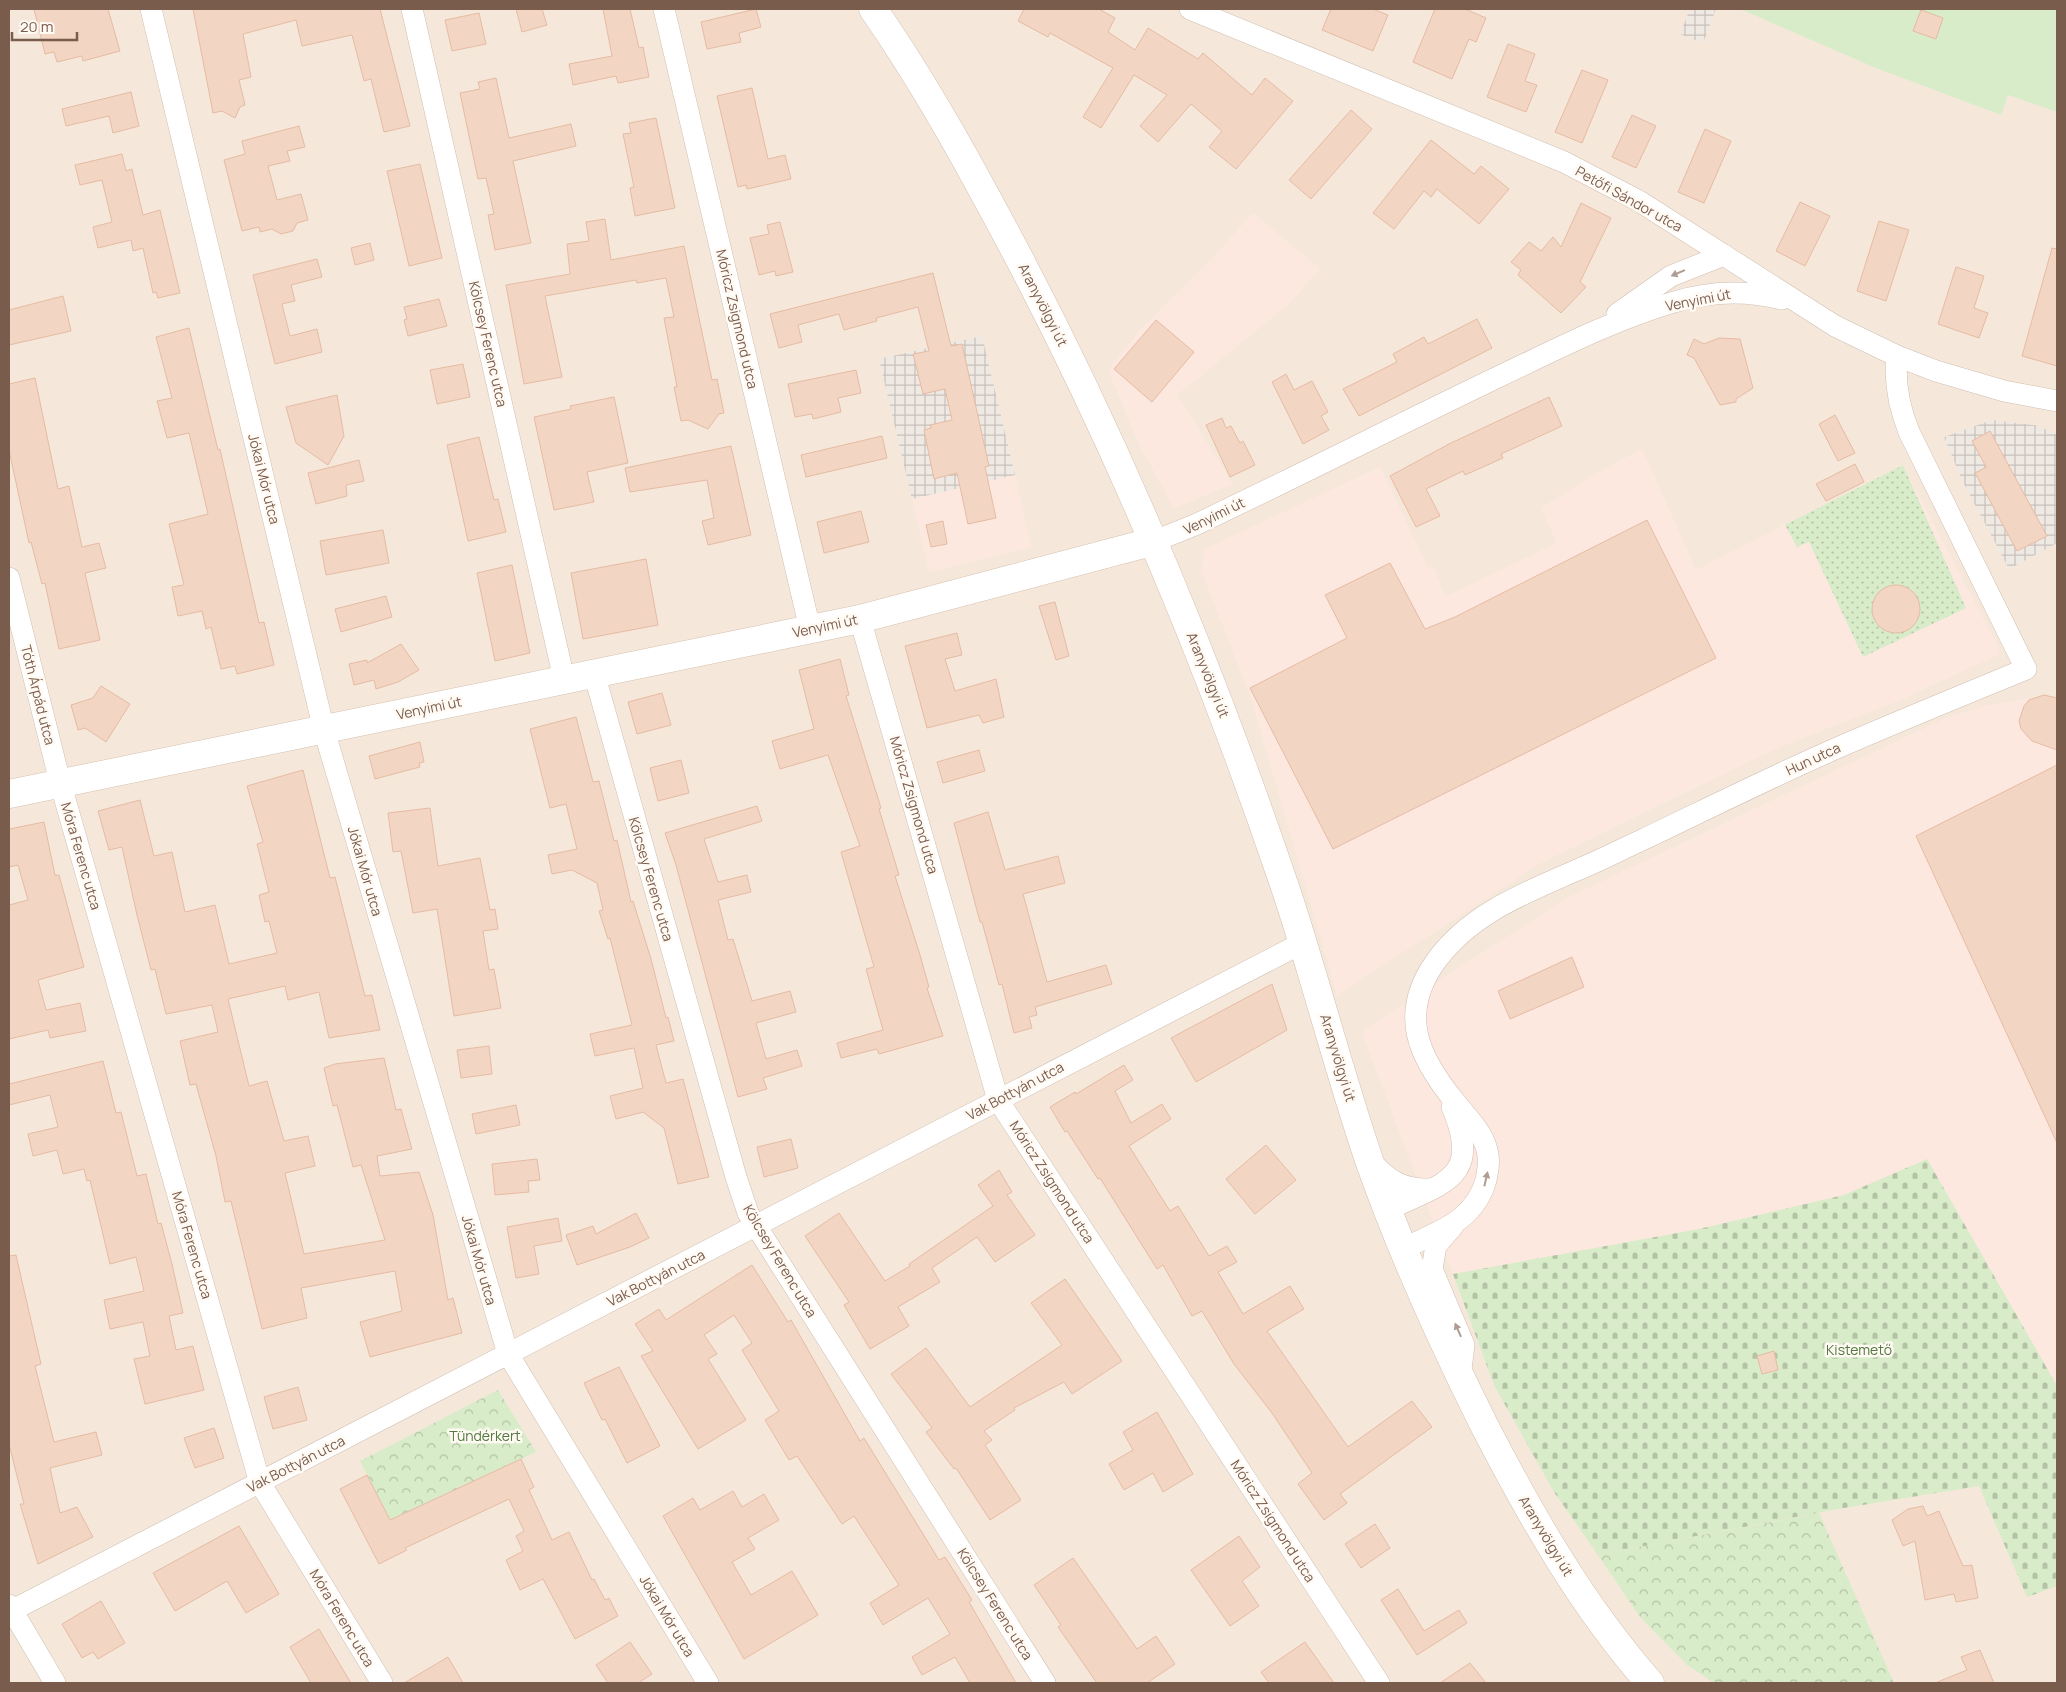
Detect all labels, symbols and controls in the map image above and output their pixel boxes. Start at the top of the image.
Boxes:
scale bar [12,10,78,42]
text: 20 m [20,16,53,37]
street label: Petőfi Sándor utca [1572,161,1686,236]
street label: Móricz Zsigmond utca [712,247,763,390]
street label: Aranyvölgyi út [1014,260,1073,350]
one-way arrow [1671,270,1685,278]
street label: Kölcsey Ferenc utca [465,279,512,409]
street label: Venyimi út [1664,284,1733,315]
street label: Jókai Mór utca [244,432,285,526]
street label: Venyimi út [1180,492,1248,539]
street label: Venyimi út [791,609,860,642]
street label: Aranyvölgyi út [1183,629,1234,721]
street label: Tóth Árpád utca [17,643,60,747]
street label: Venyimi út [395,691,464,724]
street label: Móricz Zsigmond utca [886,734,943,876]
street label: Hun utca [1782,738,1843,779]
street label: Móra Ferenc utca [57,800,106,912]
street label: Kölcsey Ferenc utca [625,814,678,943]
street label: Jókai Mór utca [344,824,387,918]
street label: Aranyvölgyi út [1316,1012,1361,1104]
street label: Vak Bottyán utca [963,1057,1067,1124]
street label: Móricz Zsigmond utca [1006,1117,1099,1247]
one-way arrow [1482,1171,1490,1186]
street label: Móra Ferenc utca [168,1189,217,1301]
street label: Kölcsey Ferenc utca [739,1201,822,1321]
street label: Jókai Mór utca [458,1213,501,1307]
street label: Vak Bottyán utca [603,1245,708,1310]
one-way arrow [1453,1323,1461,1337]
park label: Kistemető [1826,1340,1892,1359]
park label: Tündérkert [449,1426,521,1445]
street label: Vak Bottyán utca [243,1431,348,1496]
street label: Móricz Zsigmond utca [1227,1456,1320,1586]
street label: Aranyvölgyi út [1515,1492,1578,1580]
street label: Kölcsey Ferenc utca [953,1544,1038,1663]
street label: Móra Ferenc utca [306,1565,379,1670]
street label: Jókai Mór utca [635,1571,699,1660]

